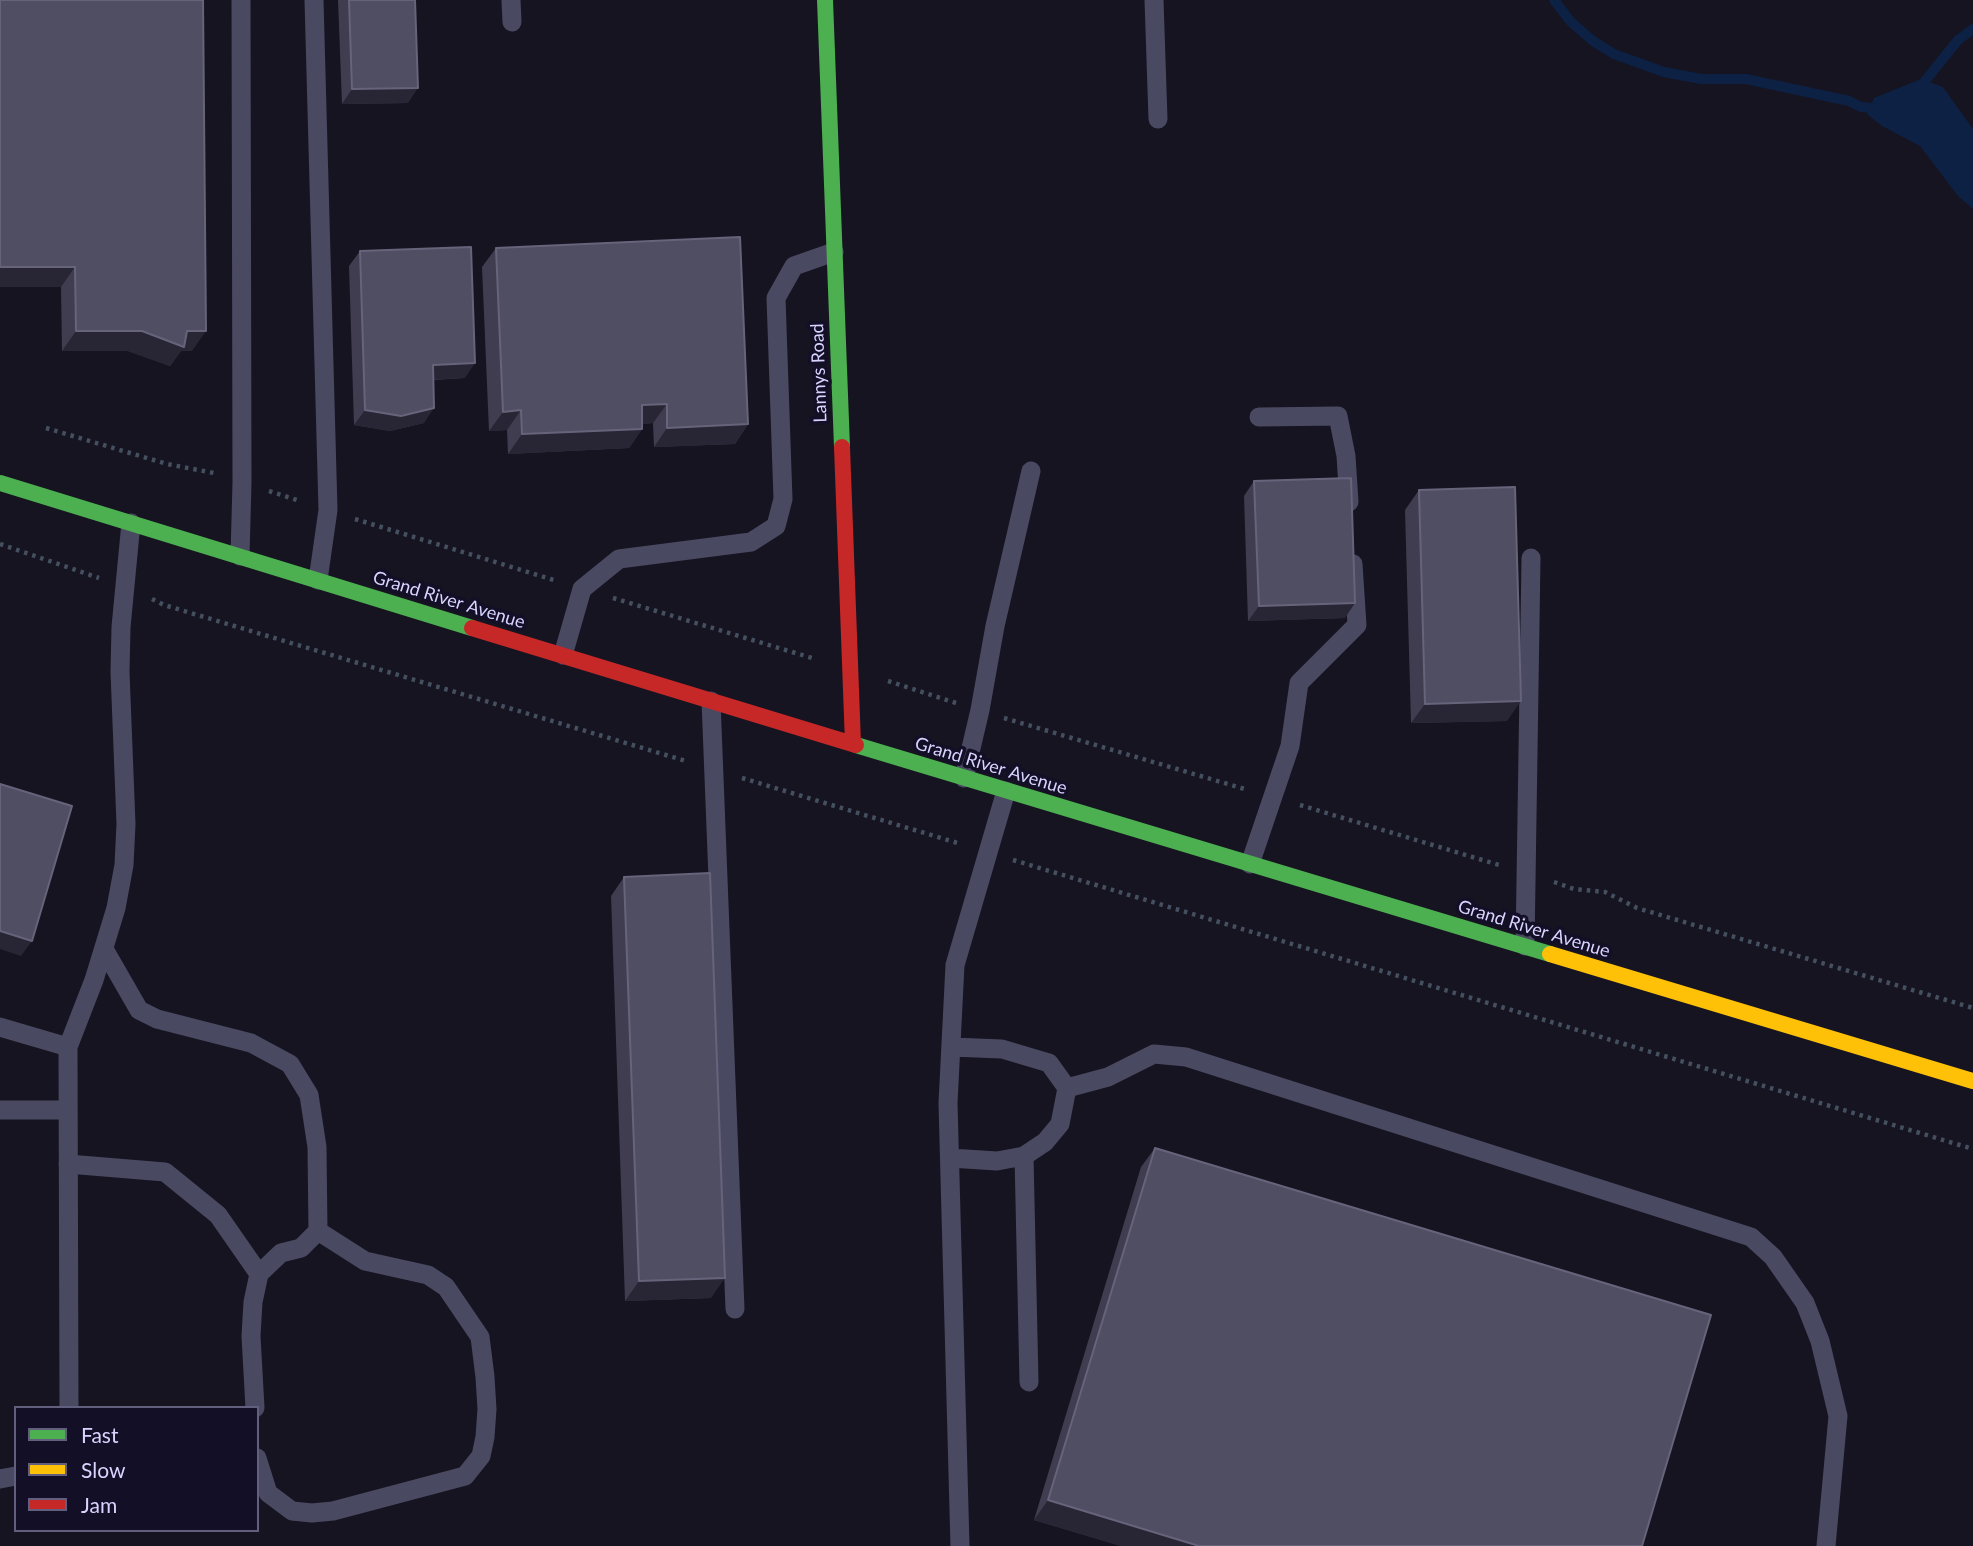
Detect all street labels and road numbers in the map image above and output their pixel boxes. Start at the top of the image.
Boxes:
street label: Lannys Road [806,323,832,423]
street label: Grand River Avenue [370,567,528,633]
street label: Grand River Avenue [912,733,1070,799]
street label: Grand River Avenue [1455,896,1613,962]

